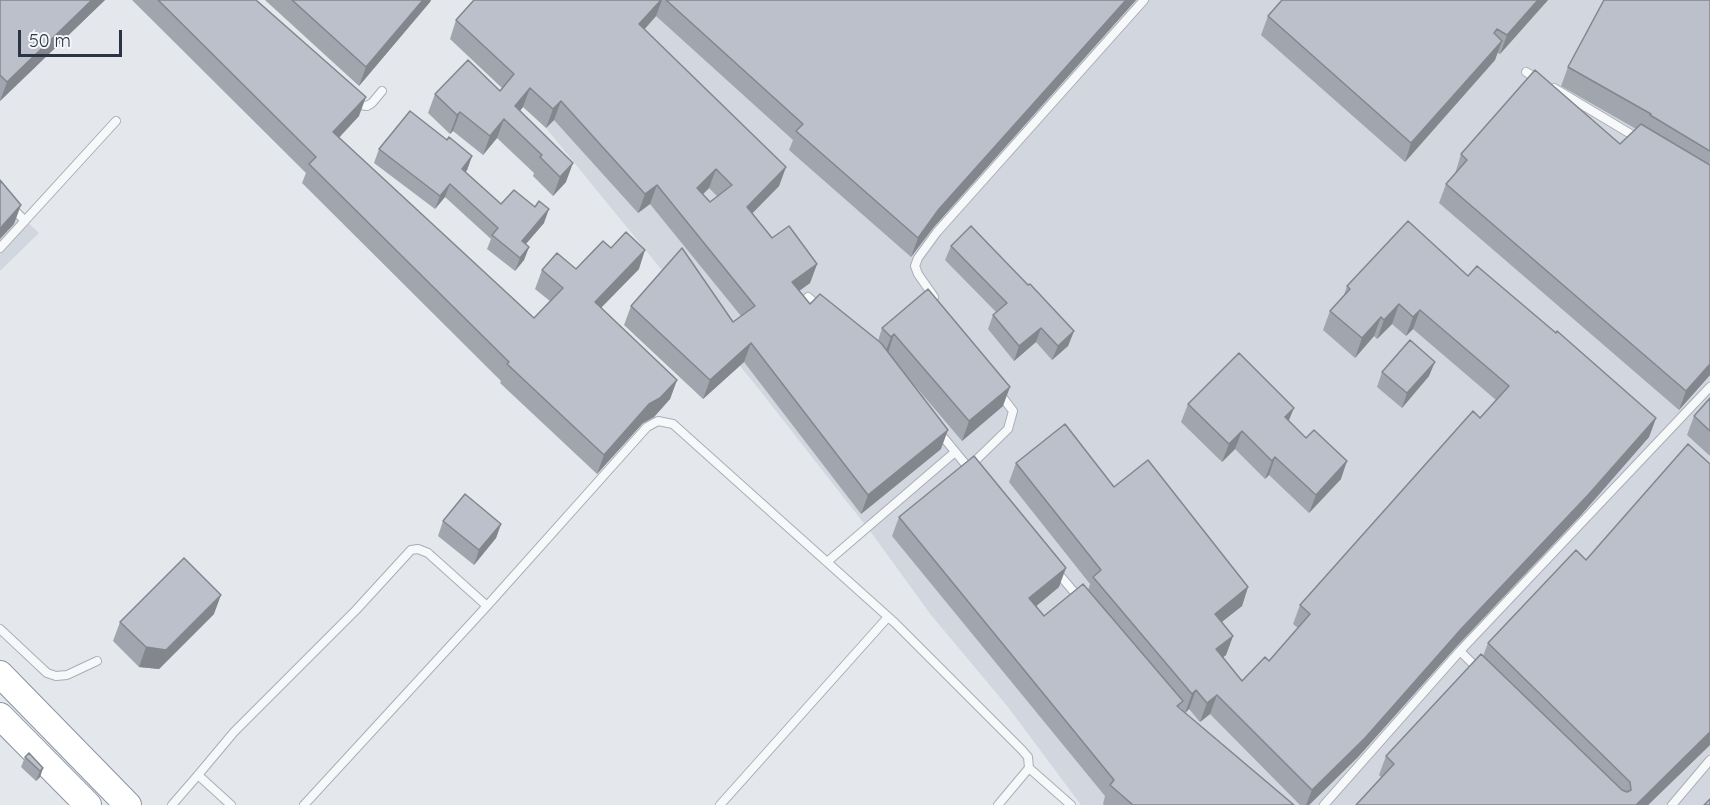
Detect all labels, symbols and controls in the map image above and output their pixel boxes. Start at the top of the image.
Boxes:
scale bar [21,18,124,56]
text: 50 m [29,29,71,52]

